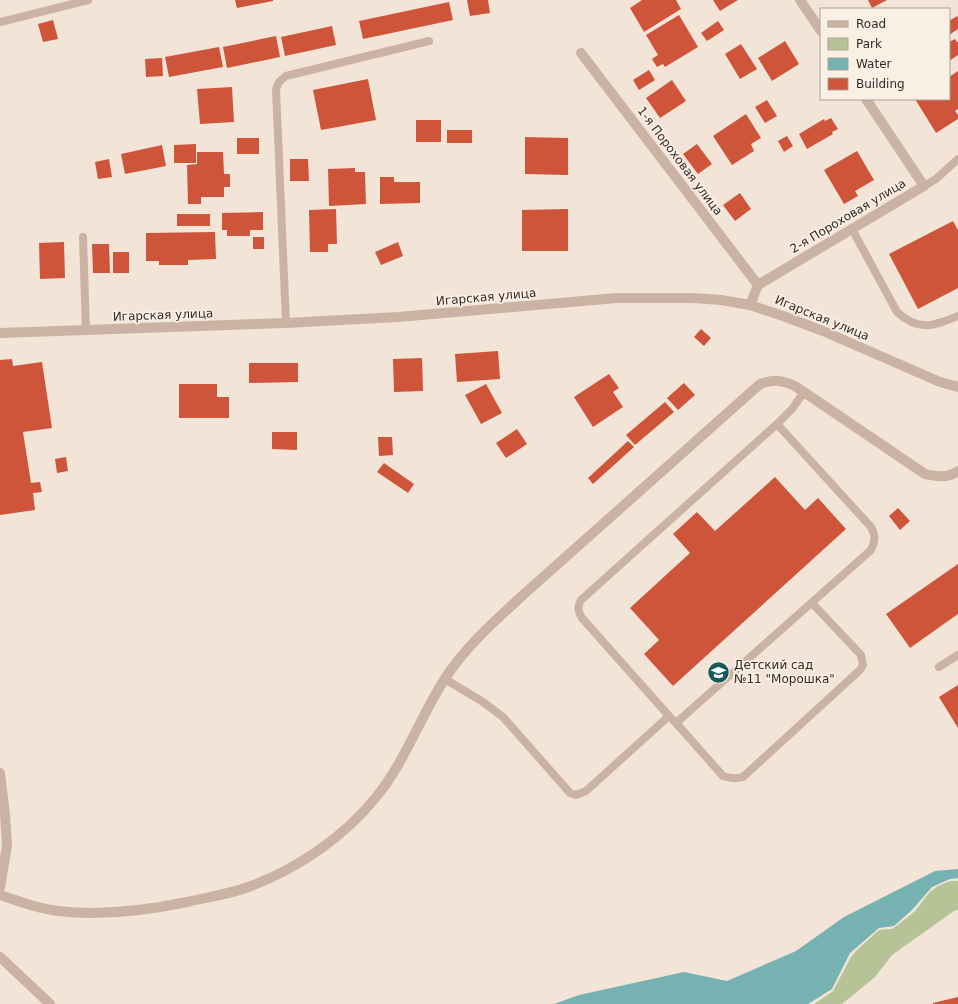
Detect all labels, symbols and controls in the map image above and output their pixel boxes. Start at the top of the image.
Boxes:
legend [820,8,950,100]
text: Road [856,17,886,31]
text: Park [856,37,882,51]
text: Water [856,57,892,71]
text: Building [856,77,905,91]
street label: 1-я Пороховая улица [635,104,725,218]
street label: 2-я Пороховая улица [788,176,908,256]
street label: Игарская улица [435,286,537,308]
street label: Игарская улица [773,293,871,343]
street label: Игарская улица [112,306,214,324]
place label: Детский сад №11 "Морошка" [734,658,835,686]
school or university icon: Детский сад №11 "Морошка" [706,659,732,685]

